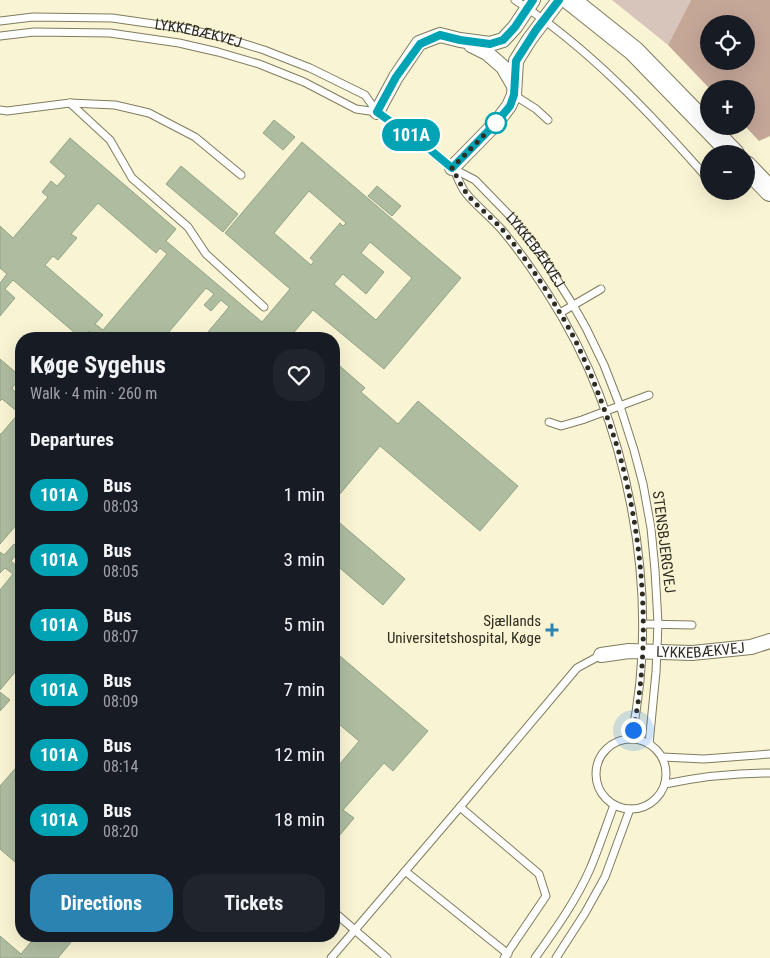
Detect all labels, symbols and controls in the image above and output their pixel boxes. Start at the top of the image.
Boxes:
street label: LYKKEBÆKVEJ [154,15,244,52]
map controls [700,15,755,200]
button: locate [700,15,755,70]
button: + [700,80,755,135]
unlabelled marker [485,112,507,134]
line badge: 101A [376,119,446,151]
text: 101A [392,124,430,145]
button: − [700,145,755,200]
street label: LYKKEBÆKVEJ [502,208,569,291]
button: heart [273,349,325,401]
text: Køge Sygehus [30,351,166,379]
text: Walk · 4 min · 260 m [30,384,157,403]
text: Departures [30,428,114,451]
text: Bus [103,474,132,497]
text: 1 min [283,483,325,506]
text: 101A [40,484,78,505]
street label: STENSBJERGVEJ [649,490,679,594]
text: 08:03 [103,497,138,516]
text: Bus [103,539,132,562]
text: 3 min [283,548,325,571]
text: 101A [40,549,78,570]
text: 08:05 [103,562,138,581]
text: Bus [103,604,132,627]
place label: Sjællands Universitetshospital, Køge [387,612,541,647]
text: 5 min [283,613,325,636]
text: 101A [40,614,78,635]
marker: Sjællands Universitetshospital, Køge [545,623,559,637]
text: 08:07 [103,627,138,646]
street label: LYKKEBÆKVEJ [656,639,746,662]
text: Bus [103,669,132,692]
text: 7 min [283,678,325,701]
text: 101A [40,679,78,700]
text: 08:09 [103,692,138,711]
your location [621,718,646,743]
text: Bus [103,734,132,757]
text: 12 min [274,743,325,766]
text: 101A [40,744,78,765]
text: 08:14 [103,757,138,776]
text: Bus [103,799,132,822]
text: 18 min [274,808,325,831]
text: 101A [40,809,78,830]
text: 08:20 [103,822,138,841]
button: Directions [30,874,173,932]
button: Tickets [183,874,325,932]

